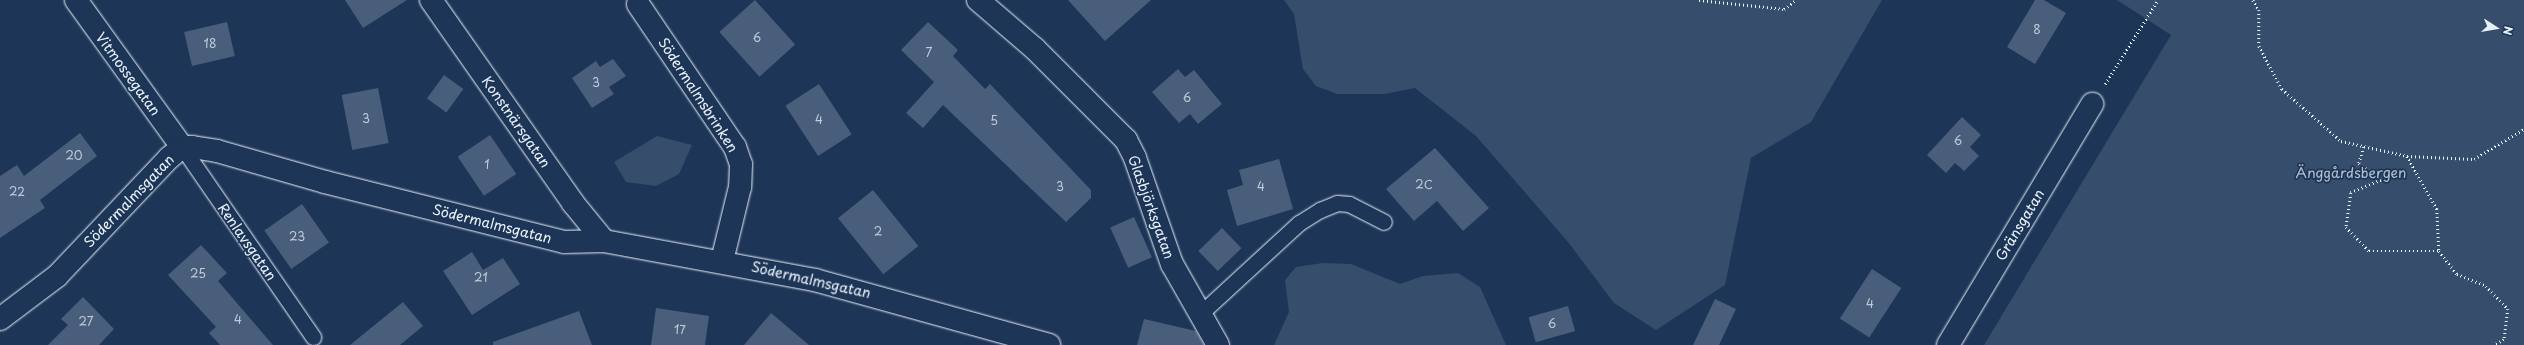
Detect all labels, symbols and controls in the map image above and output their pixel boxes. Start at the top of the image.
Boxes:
north arrow [2476,8,2516,48]
house number: 8 [2033,23,2041,37]
text: N [2499,25,2517,37]
street label: Vitmossegatan [92,29,164,119]
house number: 6 [753,31,761,45]
street label: Södermalmsbrinken [655,35,741,155]
house number: 18 [204,37,216,51]
house number: 7 [926,46,932,60]
street label: Konstnärsgatan [478,73,554,171]
house number: 3 [592,76,600,90]
house number: 6 [1183,91,1191,105]
house number: 3 [362,112,370,126]
house number: 4 [815,113,823,127]
house number: 5 [990,114,998,128]
house number: 6 [1954,134,1962,148]
house number: 20 [65,149,83,163]
street label: Södermalmsgatan [81,151,177,251]
street label: Glasbjörksgatan [1124,153,1178,261]
house number: 1 [484,158,490,172]
park label: Änggårdsbergen [2296,165,2406,181]
house number: 2C [1415,178,1433,192]
house number: 3 [1056,180,1064,194]
house number: 4 [1257,180,1265,194]
house number: 22 [9,185,25,199]
street label: Gränsgatan [1992,186,2048,264]
street label: Renlavsgatan [214,200,280,284]
street label: Södermalmsgatan [431,201,553,247]
house number: 2 [874,225,882,239]
house number: 23 [289,230,305,244]
street label: Södermalmsgatan [750,258,872,302]
house number: 25 [190,267,206,281]
house number: 21 [474,271,488,285]
house number: 4 [1866,297,1874,311]
house number: 4 [234,313,242,327]
house number: 27 [79,315,93,329]
house number: 6 [1548,317,1556,331]
house number: 17 [674,323,686,337]

